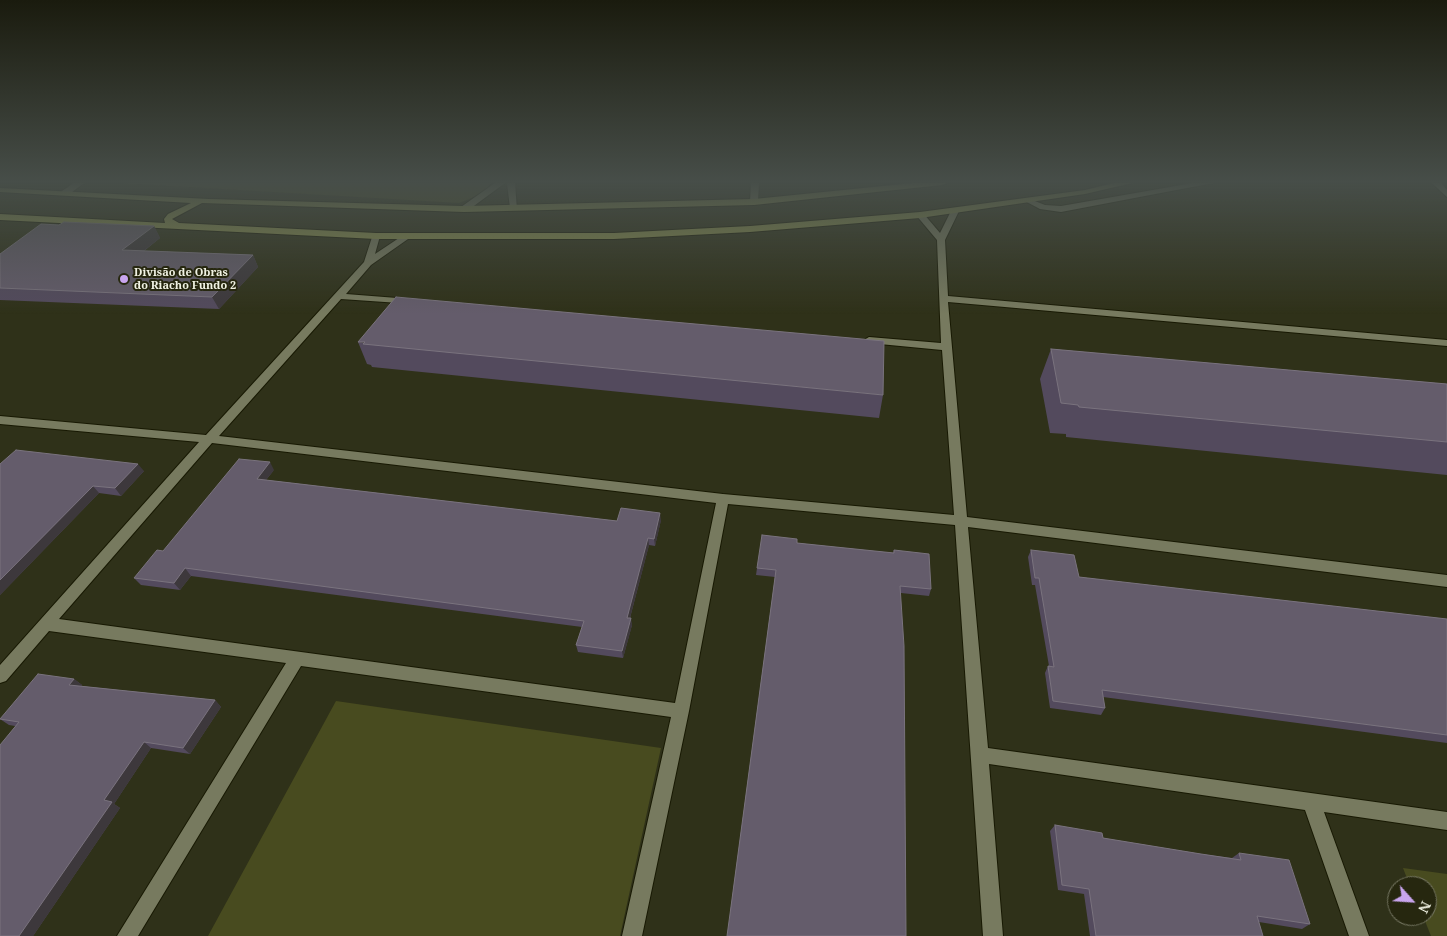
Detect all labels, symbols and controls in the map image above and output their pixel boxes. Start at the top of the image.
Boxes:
place label: Divisão de Obras do Riacho Fundo 2 [134,266,236,292]
marker: Divisão de Obras do Riacho Fundo 2 [118,273,130,285]
north arrow [1387,876,1437,926]
text: N [1414,898,1436,916]

